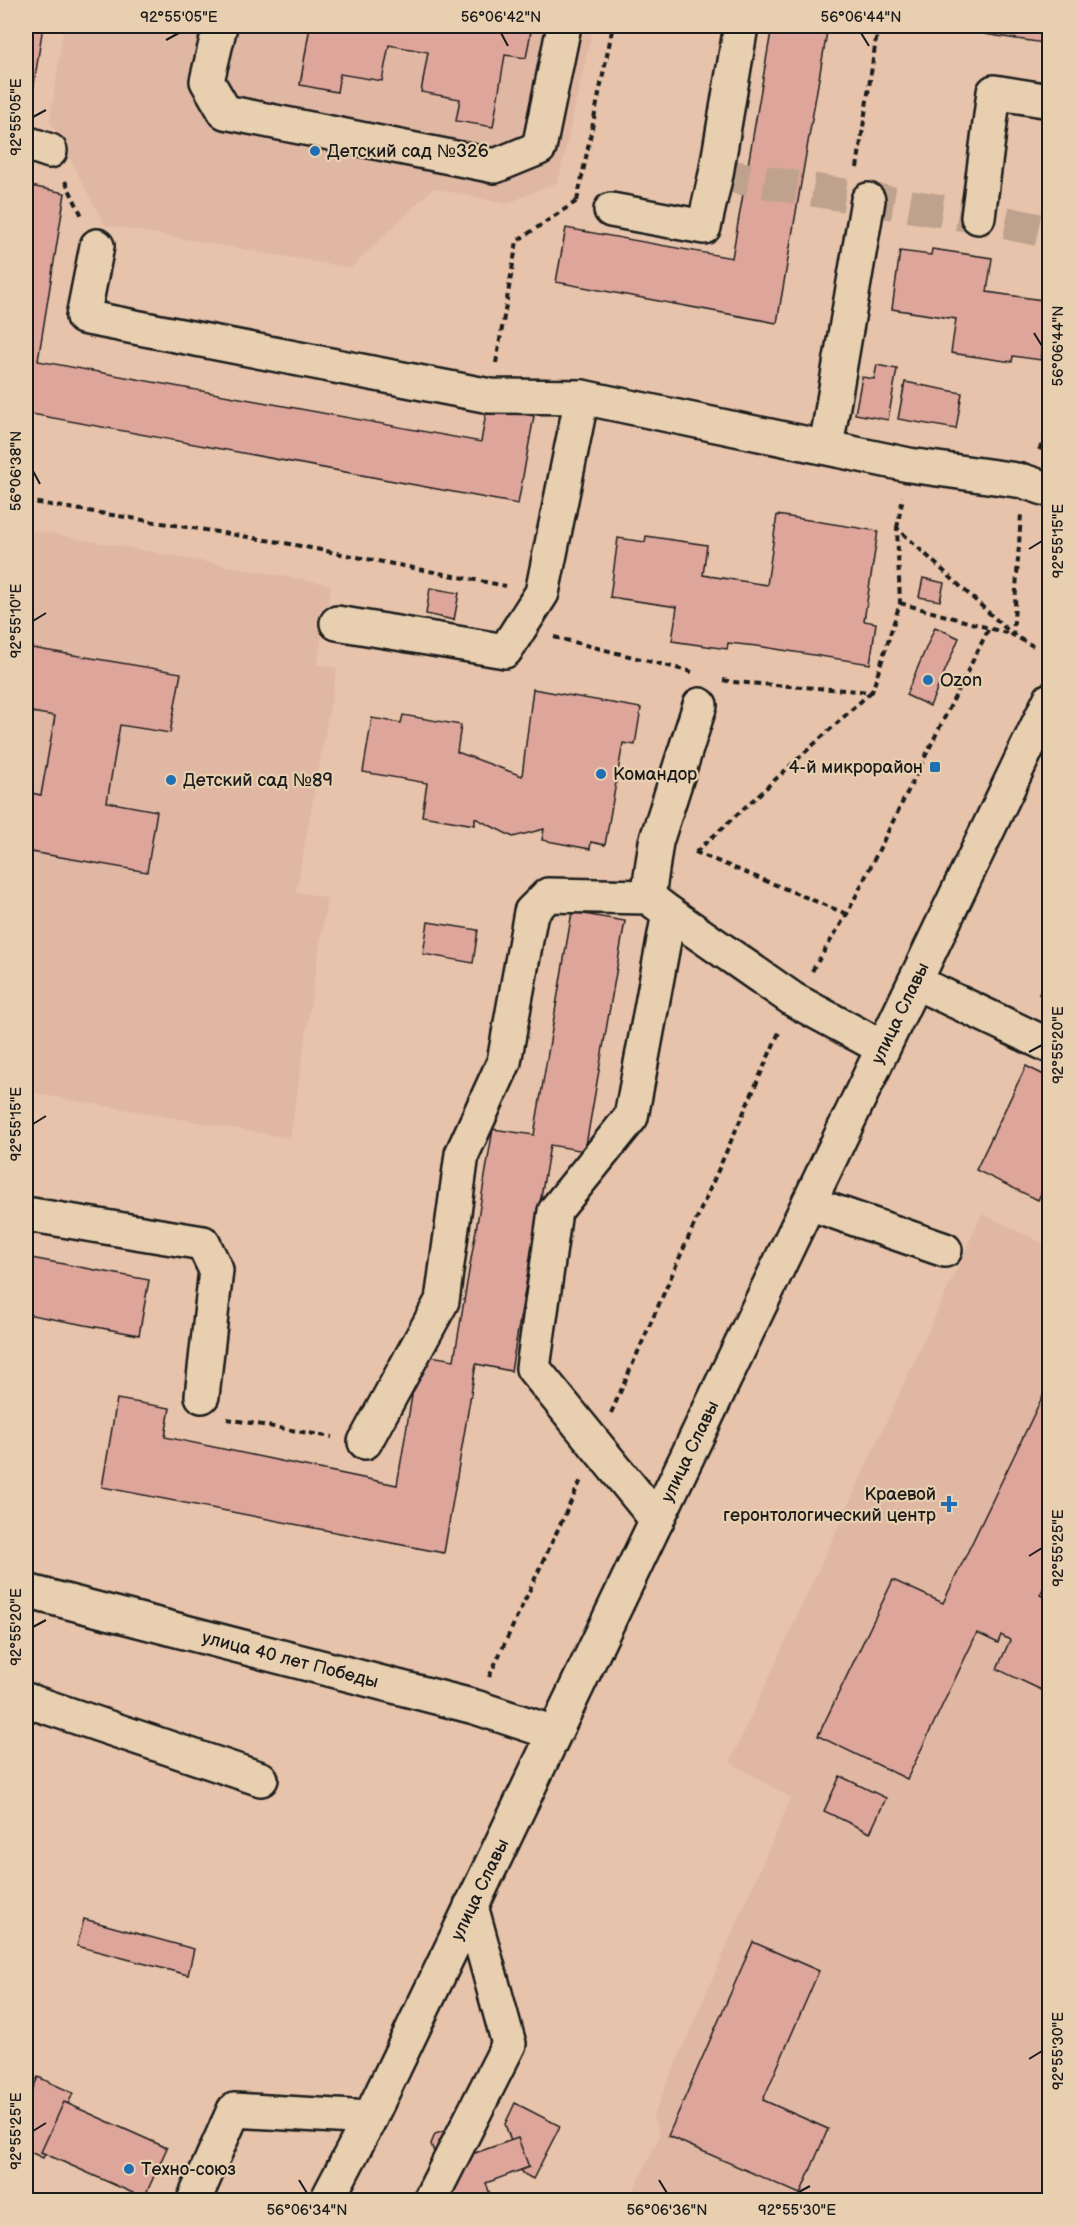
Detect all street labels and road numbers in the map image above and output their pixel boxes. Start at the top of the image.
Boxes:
street label: улица Славы [867,959,933,1067]
street label: улица Славы [656,1397,723,1505]
street label: улица 40 лет Победы [200,1626,381,1692]
street label: улица Славы [446,1835,513,1944]

